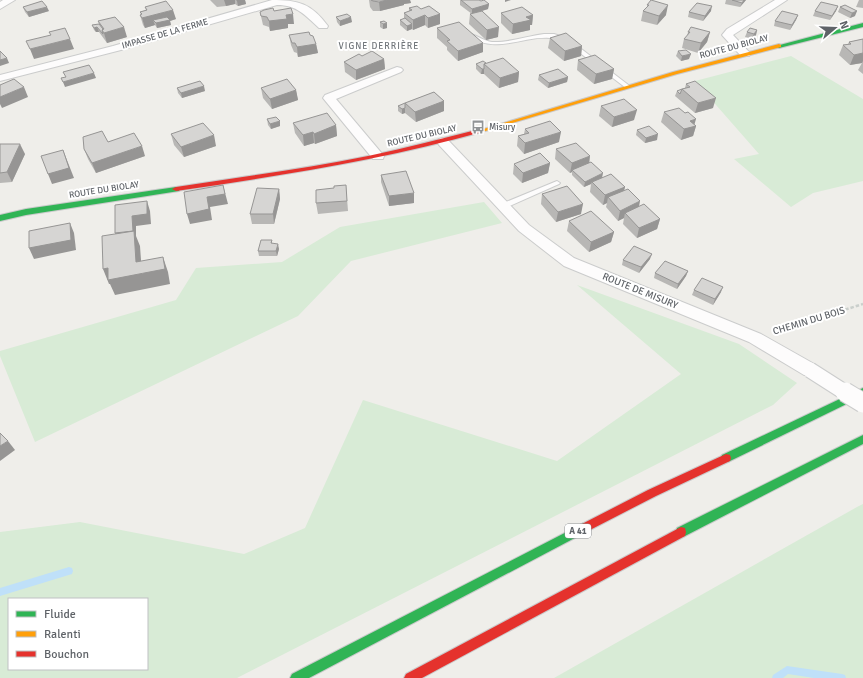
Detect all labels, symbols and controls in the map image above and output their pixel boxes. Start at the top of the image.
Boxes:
north arrow [815,8,855,48]
street label: IMPASSE DE LA FERME [120,16,210,52]
text: N [837,19,851,31]
street label: ROUTE DU BIOLAY [698,32,770,61]
district label: VIGNE DERRIÈRE [339,39,419,52]
bus stop icon: Misury [470,119,486,135]
place label: Misury [489,122,516,133]
street label: ROUTE DU BIOLAY [386,123,458,149]
street label: ROUTE DU BIOLAY [68,179,140,201]
street label: ROUTE DE MISURY [601,270,679,312]
street label: CHEMIN DU BOIS [771,304,847,338]
road number: A 41 [565,524,591,538]
legend [8,598,148,670]
text: Fluide [44,607,76,622]
text: Ralenti [44,627,81,642]
text: Bouchon [44,647,89,662]

